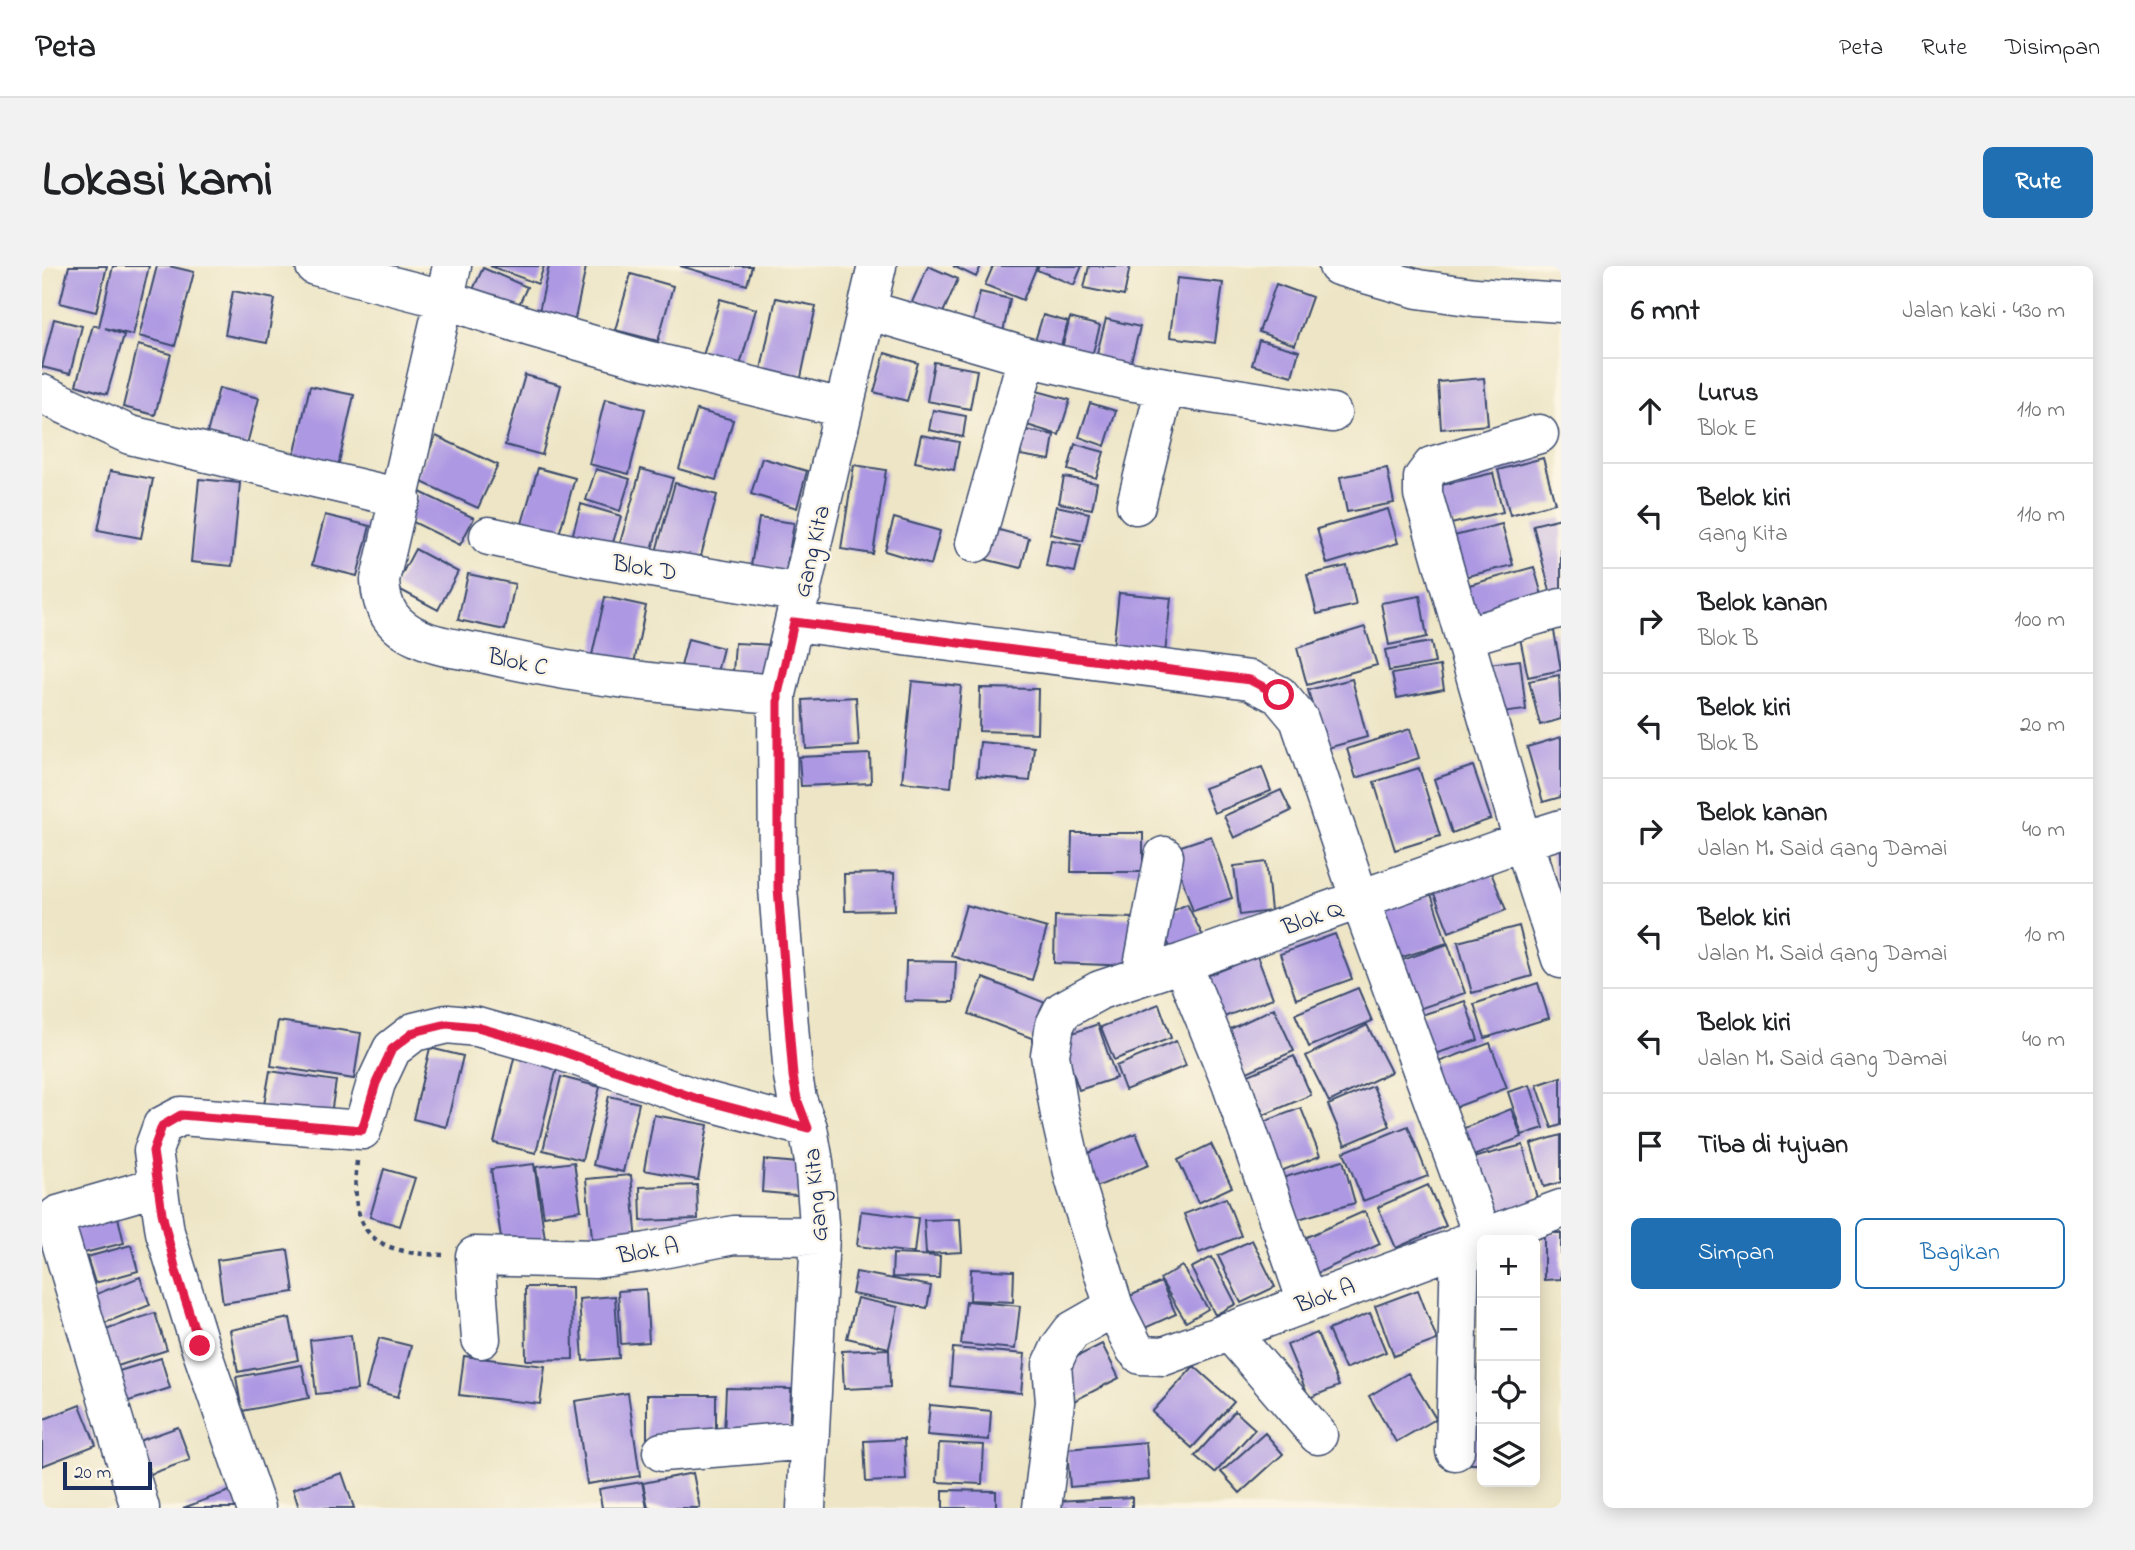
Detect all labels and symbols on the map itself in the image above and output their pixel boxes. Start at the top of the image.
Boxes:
street label: Gang Kita [786,502,841,601]
street label: Blok D [609,547,679,592]
street label: Blok C [483,640,551,687]
route start [1263,679,1294,710]
street label: Blok Q [1277,892,1349,947]
street label: Gang Kita [796,1147,839,1243]
street label: Blok A [614,1230,682,1275]
street label: Blok A [1290,1270,1361,1325]
route end [184,1330,215,1361]
scale bar [63,1459,152,1491]

